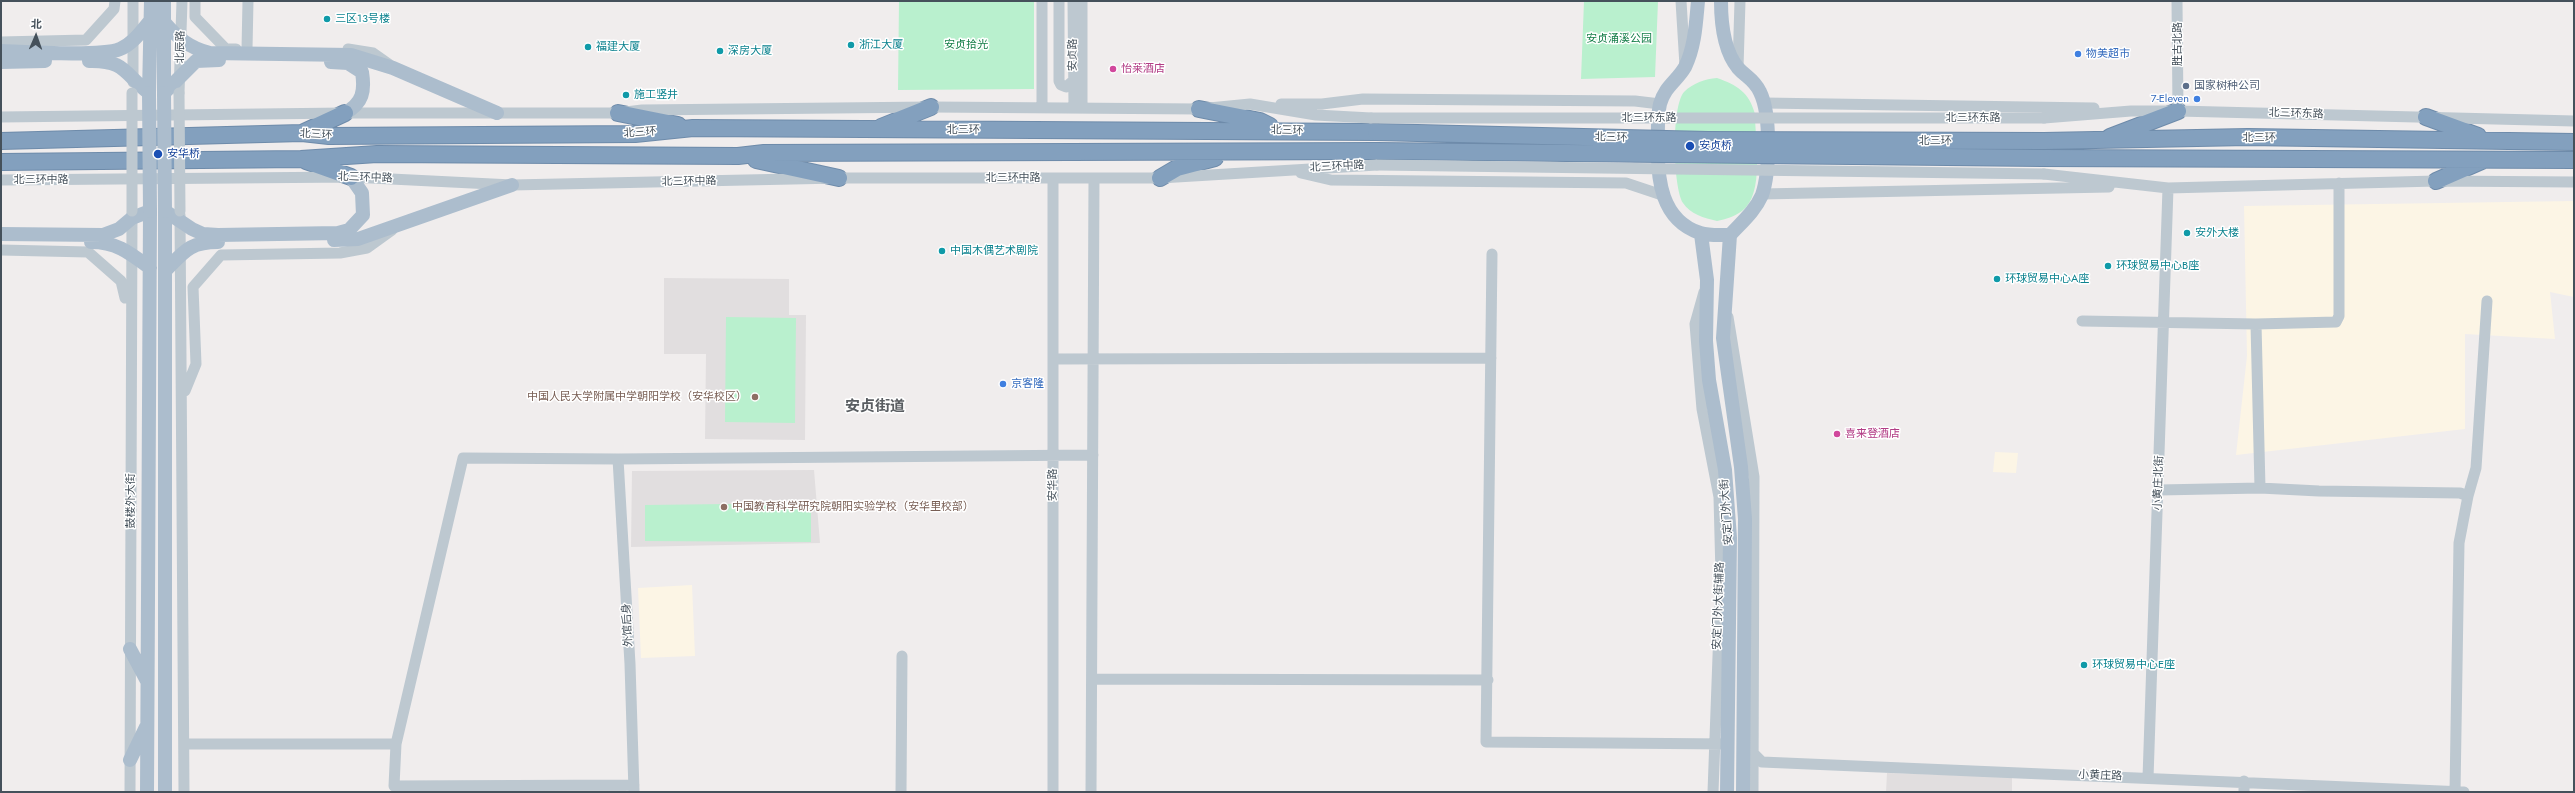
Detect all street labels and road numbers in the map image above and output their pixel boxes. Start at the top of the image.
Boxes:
street label: 胜古北路 [2171,22,2185,66]
street label: 北辰路 [174,30,188,64]
street label: 安贞路 [1066,39,1080,71]
street label: 北三环东路 [2268,106,2324,122]
street label: 北三环东路 [1622,111,1676,125]
street label: 北三环东路 [1946,111,2000,125]
street label: 北三环 [947,123,979,137]
street label: 北三环 [1270,124,1304,138]
street label: 北三环 [623,125,657,141]
street label: 北三环 [299,128,333,142]
street label: 北三环 [1594,131,1628,145]
street label: 北三环 [2243,131,2275,145]
street label: 北三环 [1919,134,1951,148]
street label: 北三环中路 [1309,159,1365,175]
street label: 北三环中路 [337,170,393,186]
street label: 北三环中路 [986,171,1040,185]
street label: 北三环中路 [14,173,68,187]
street label: 北三环中路 [661,175,717,189]
street label: 小黄庄北街 [2151,455,2167,511]
street label: 安华路 [1046,469,1060,501]
street label: 鼓楼外大街 [124,474,138,528]
street label: 安定门外大街 [1718,479,1736,545]
street label: 安定门外大街辅路 [1711,562,1727,650]
street label: 外馆后身 [620,603,636,647]
street label: 小黄庄路 [2078,769,2122,783]

